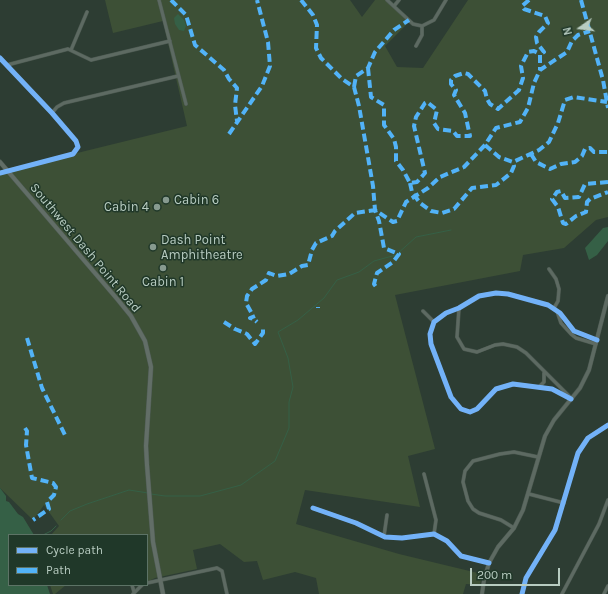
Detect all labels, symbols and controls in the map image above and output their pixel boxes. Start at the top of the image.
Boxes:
north arrow [560,8,600,48]
text: N [561,26,575,36]
street label: Southwest Dash Point Road [26,180,144,316]
place label: Cabin 6 [174,192,219,208]
marker: Cabin 6 [161,195,171,205]
place label: Cabin 4 [104,199,149,215]
marker: Cabin 4 [152,202,162,212]
place label: Dash Point Amphitheatre [161,232,243,263]
marker: Dash Point Amphitheatre [148,242,158,252]
marker: Cabin 1 [158,263,168,273]
place label: Cabin 1 [142,274,184,290]
legend [8,534,148,586]
text: Cycle path [46,543,103,557]
scale bar [472,560,562,586]
text: Path [46,563,71,577]
text: 200 m [477,568,512,582]

